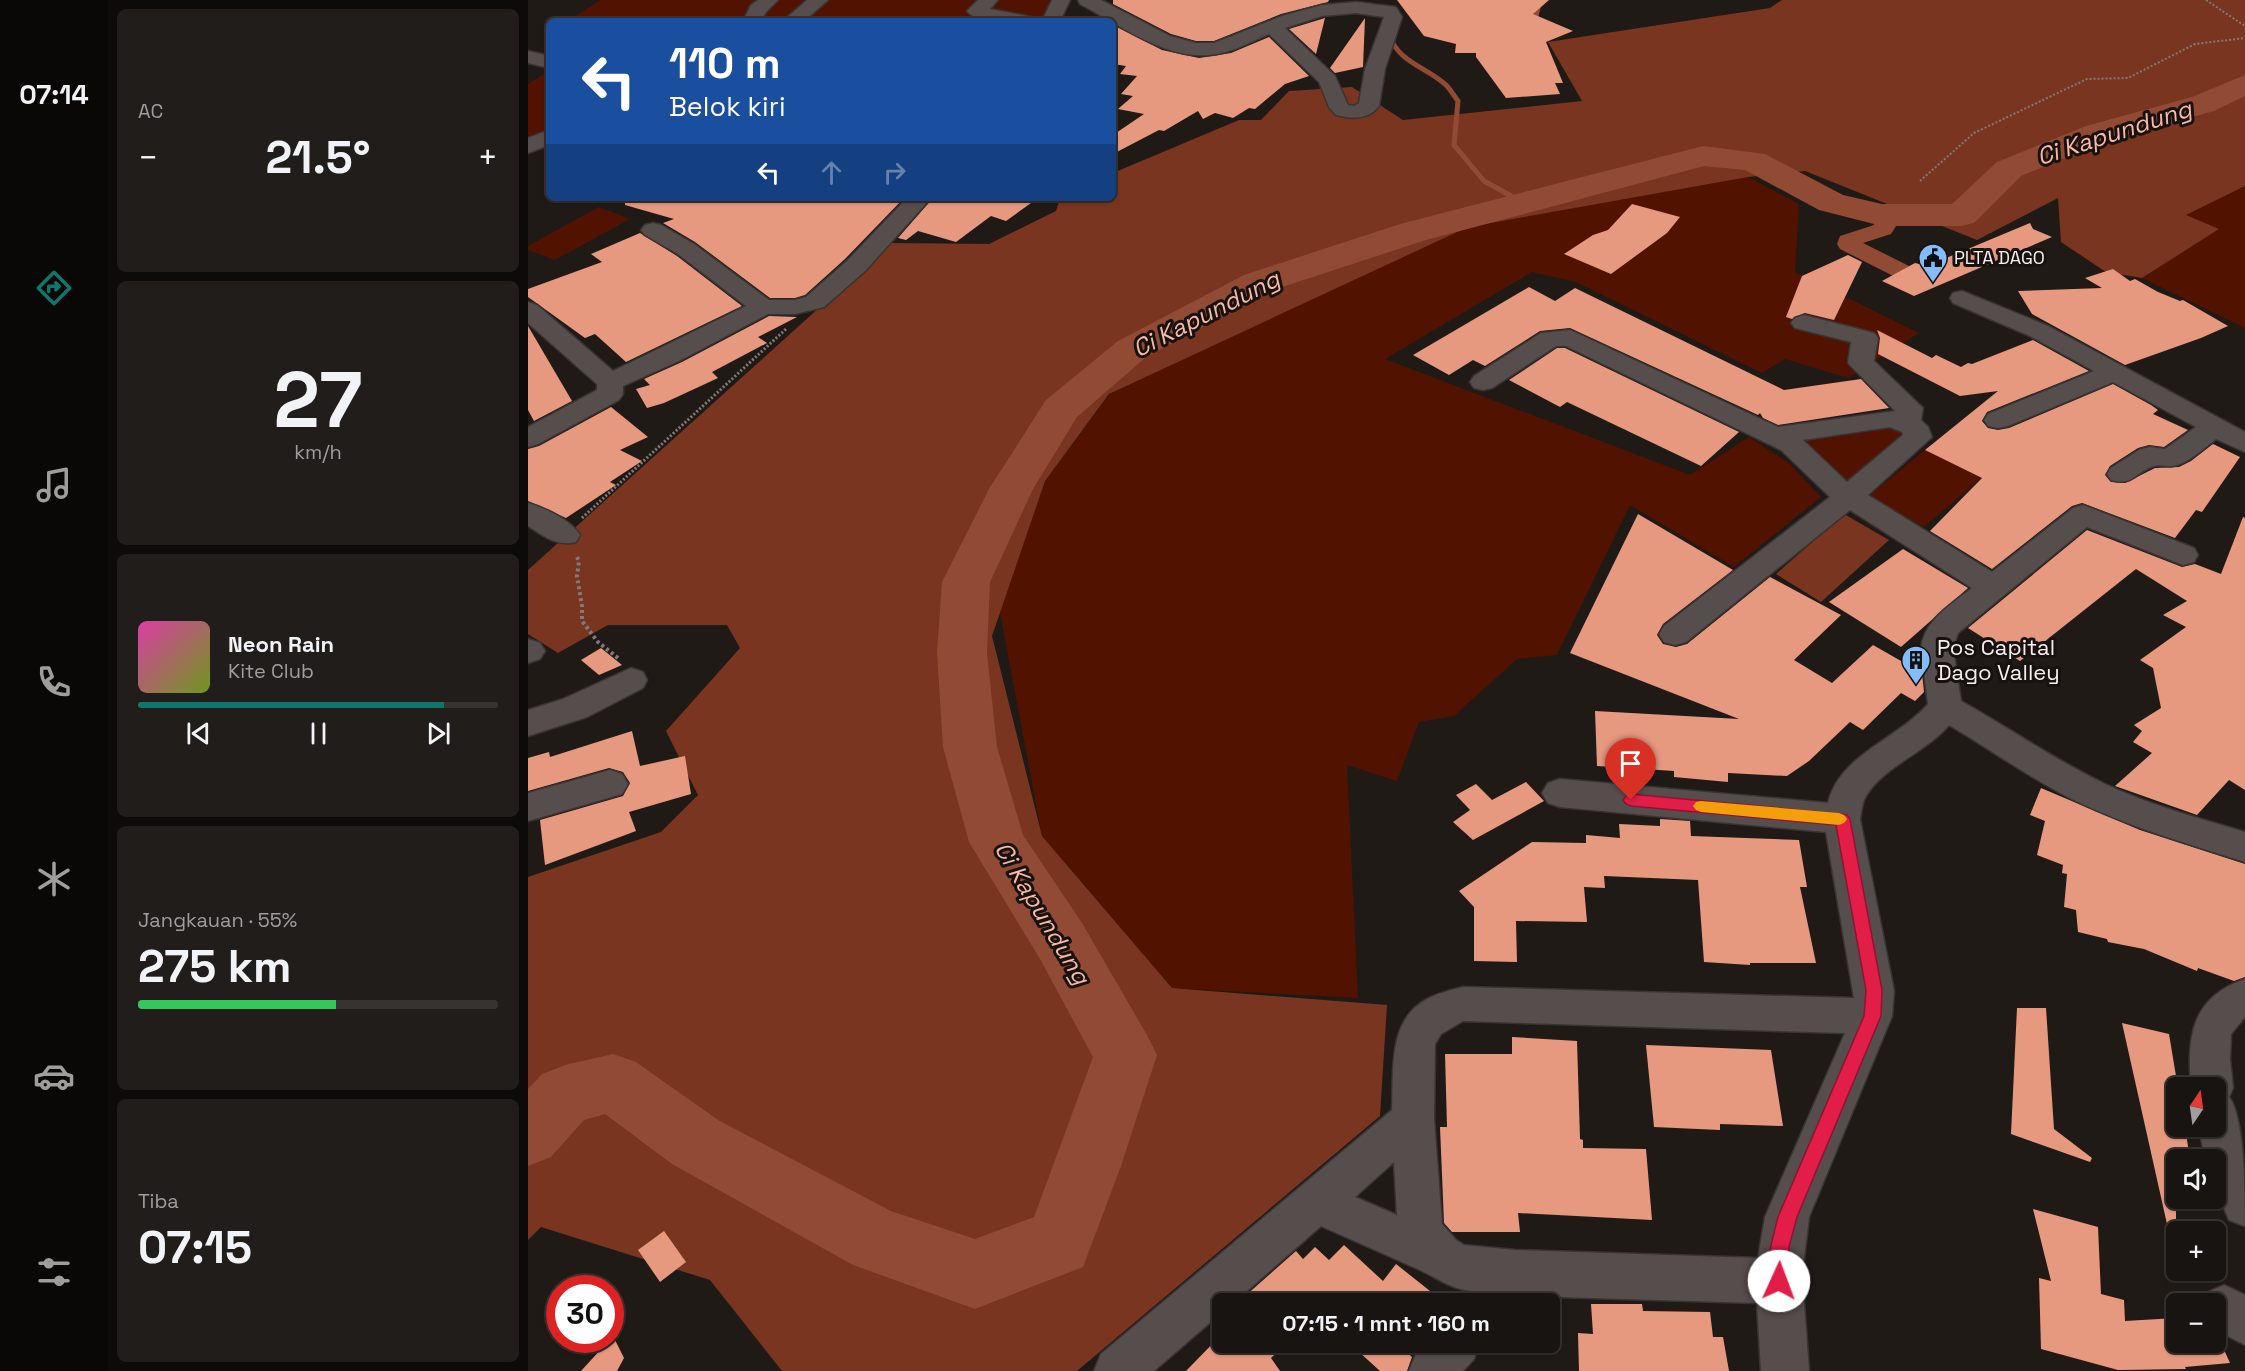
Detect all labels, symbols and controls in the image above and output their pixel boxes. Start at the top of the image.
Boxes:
text: 110 m [669,37,781,90]
icon: left [570,42,648,120]
text: 07:14 [19,77,89,112]
text: Belok kiri [669,89,786,124]
water label: Ci Kapundung [2032,92,2197,172]
text: AC [138,98,163,124]
text: 21.5° [265,129,371,186]
text: − [138,137,158,179]
text: + [478,137,498,179]
icon: left [752,156,785,189]
icon: ahead [815,156,848,189]
icon: right [878,156,911,189]
public building icon: PLTA DAGO [1917,242,1949,284]
place label: PLTA DAGO [1954,246,2045,269]
water label: Ci Kapundung [1127,262,1286,364]
icon: directions [33,267,75,309]
text: 27 [274,350,362,450]
text: km/h [294,439,342,465]
icon: music [33,464,75,506]
text: Neon Rain [228,630,334,658]
place label: Pos Capital Dago Valley [1937,633,2060,686]
building icon: Pos Capital Dago Valley [1900,644,1932,686]
text: Kite Club [228,658,314,684]
icon: phone [33,661,75,703]
icon: previous [182,717,215,750]
icon: pause [302,717,335,750]
icon: next [422,717,455,750]
pin [1605,738,1656,800]
icon: arrive [1614,747,1647,780]
water label: Ci Kapundung [988,836,1098,991]
icon: climate [33,858,75,900]
text: Jangkauan · 55% [138,907,297,933]
text: 275 km [138,938,291,995]
icon: car [33,1055,75,1097]
north arrow [2166,1077,2226,1137]
map controls [2166,1077,2226,1353]
button: sound [2166,1149,2226,1209]
text: Tiba [138,1188,179,1214]
text: 07:15 [138,1219,252,1276]
button: + [2166,1221,2226,1281]
position arrow [1747,1249,1811,1313]
icon: filters [33,1251,75,1293]
speed limit sign: 30 [546,1275,624,1353]
button: − [2166,1293,2226,1353]
text: 07:15 · 1 mnt · 160 m [1282,1309,1490,1337]

